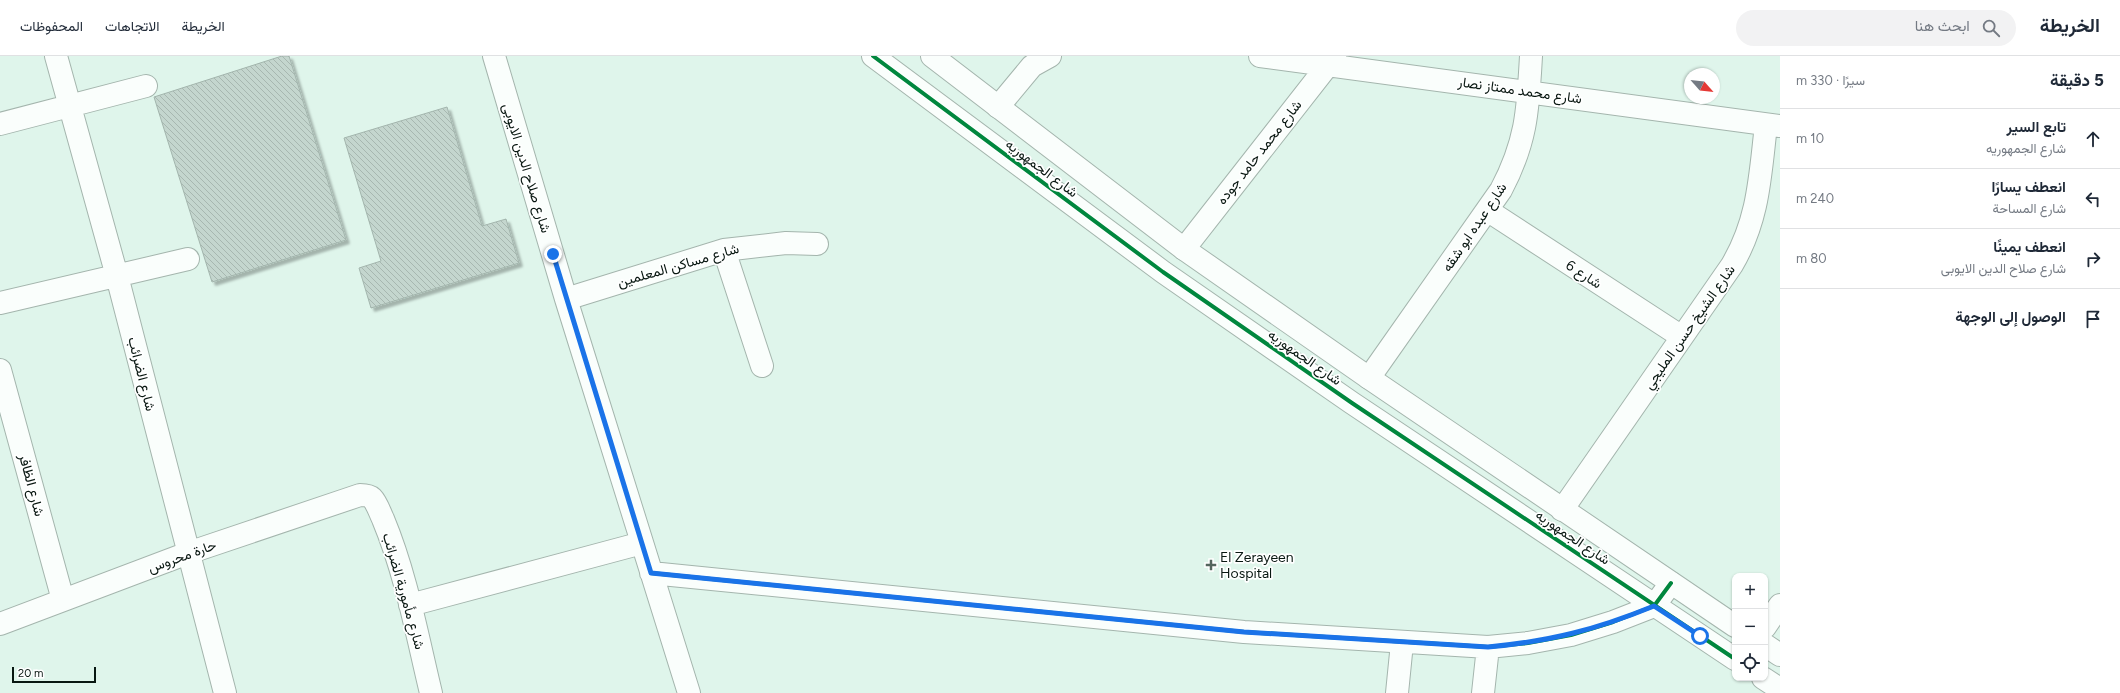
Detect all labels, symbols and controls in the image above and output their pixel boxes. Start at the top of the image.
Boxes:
search box [1736,10,2016,46]
text: الخريطة [2040,14,2100,37]
text: ابحث هنا [1915,17,1970,35]
icon: search [1980,17,2002,39]
text: المحفوظات [20,18,83,35]
text: الاتجاهات [105,18,159,35]
text: الخريطة [181,18,225,35]
north arrow [1684,68,1720,104]
text: 5 دقيقة [2050,70,2104,90]
street label: شارع محمد ممتاز نصار [1456,73,1583,110]
text: سيرًا · 330 m [1796,73,1865,88]
street label: شارع محمد حامد جوده [1213,97,1307,209]
street label: شارع صلاح الدين الايوبى [497,101,554,236]
text: تابع السير [2006,118,2066,136]
icon: ahead [2082,128,2104,150]
text: 10 m [1796,131,1824,146]
street label: شارع الجمهوريه [1001,136,1081,203]
text: شارع الجمهوريه [1986,141,2066,156]
text: انعطف يسارًا [1991,178,2066,196]
street label: شارع عبده ابو شقه [1438,180,1512,276]
icon: left [2082,188,2104,210]
text: 240 m [1796,191,1834,206]
text: شارع المساحة [1993,201,2066,216]
text: انعطف يمينًا [1993,238,2066,256]
street label: شارع مساكن المعلمين [615,240,741,293]
route end [544,245,562,263]
icon: right [2082,248,2104,270]
text: 80 m [1796,251,1827,266]
street label: شارع 6 [1561,257,1605,294]
text: شارع صلاح الدين الايوبى [1941,261,2066,276]
street label: شارع الشيخ حسن المليجي [1640,262,1741,394]
text: الوصول إلى الوجهة [1955,308,2066,326]
icon: arrive [2082,308,2104,330]
street label: شارع الجمهوريه [1263,326,1345,391]
street label: شارع الضرائب [122,335,159,414]
street label: شارع الظافر [13,451,48,519]
street label: شارع الجمهوريه [1531,506,1613,570]
street label: شارع مأمورية الضرائب [377,531,428,652]
street label: حارة محروس [146,536,219,577]
place label: El Zerayeen Hospital [1220,549,1294,582]
marker: El Zerayeen Hospital [1205,559,1217,571]
map controls [1732,573,1768,681]
button: + [1732,573,1768,609]
button: − [1732,609,1768,645]
route start [1691,627,1709,645]
button: locate [1732,645,1768,681]
scale bar [12,665,96,684]
text: 20 m [18,667,43,680]

